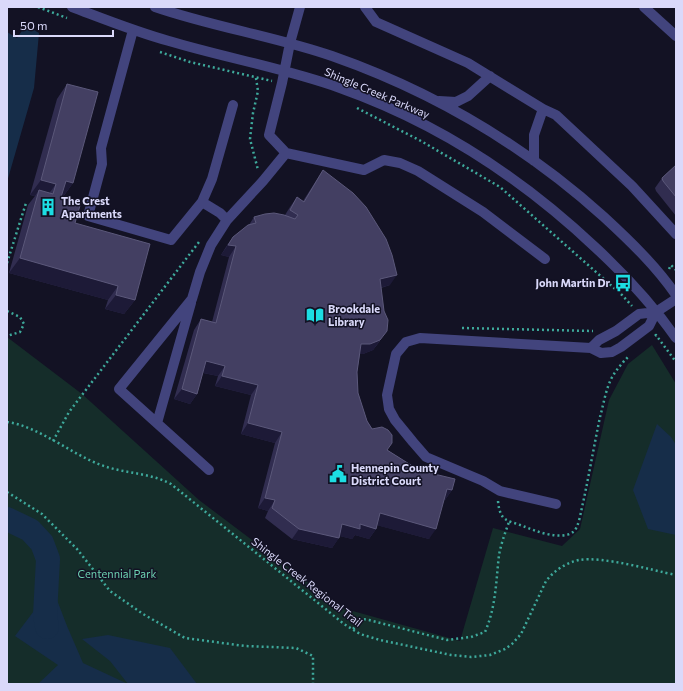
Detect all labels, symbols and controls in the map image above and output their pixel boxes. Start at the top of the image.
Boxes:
scale bar [14,12,113,38]
text: 50 m [20,18,48,32]
street label: Shingle Creek Parkway [323,64,432,121]
place label: The Crest Apartments [61,194,122,220]
building icon: The Crest Apartments [38,197,58,217]
bus stop icon: John Martin Dr [613,273,633,293]
place label: John Martin Dr [535,276,610,290]
place label: Brookdale Library [328,302,380,328]
library icon: Brookdale Library [305,305,325,325]
place label: Hennepin County District Court [351,461,439,487]
public building icon: Hennepin County District Court [328,464,348,484]
street label: Shingle Creek Regional Trail [249,534,365,629]
park label: Centennial Park [78,567,157,580]

